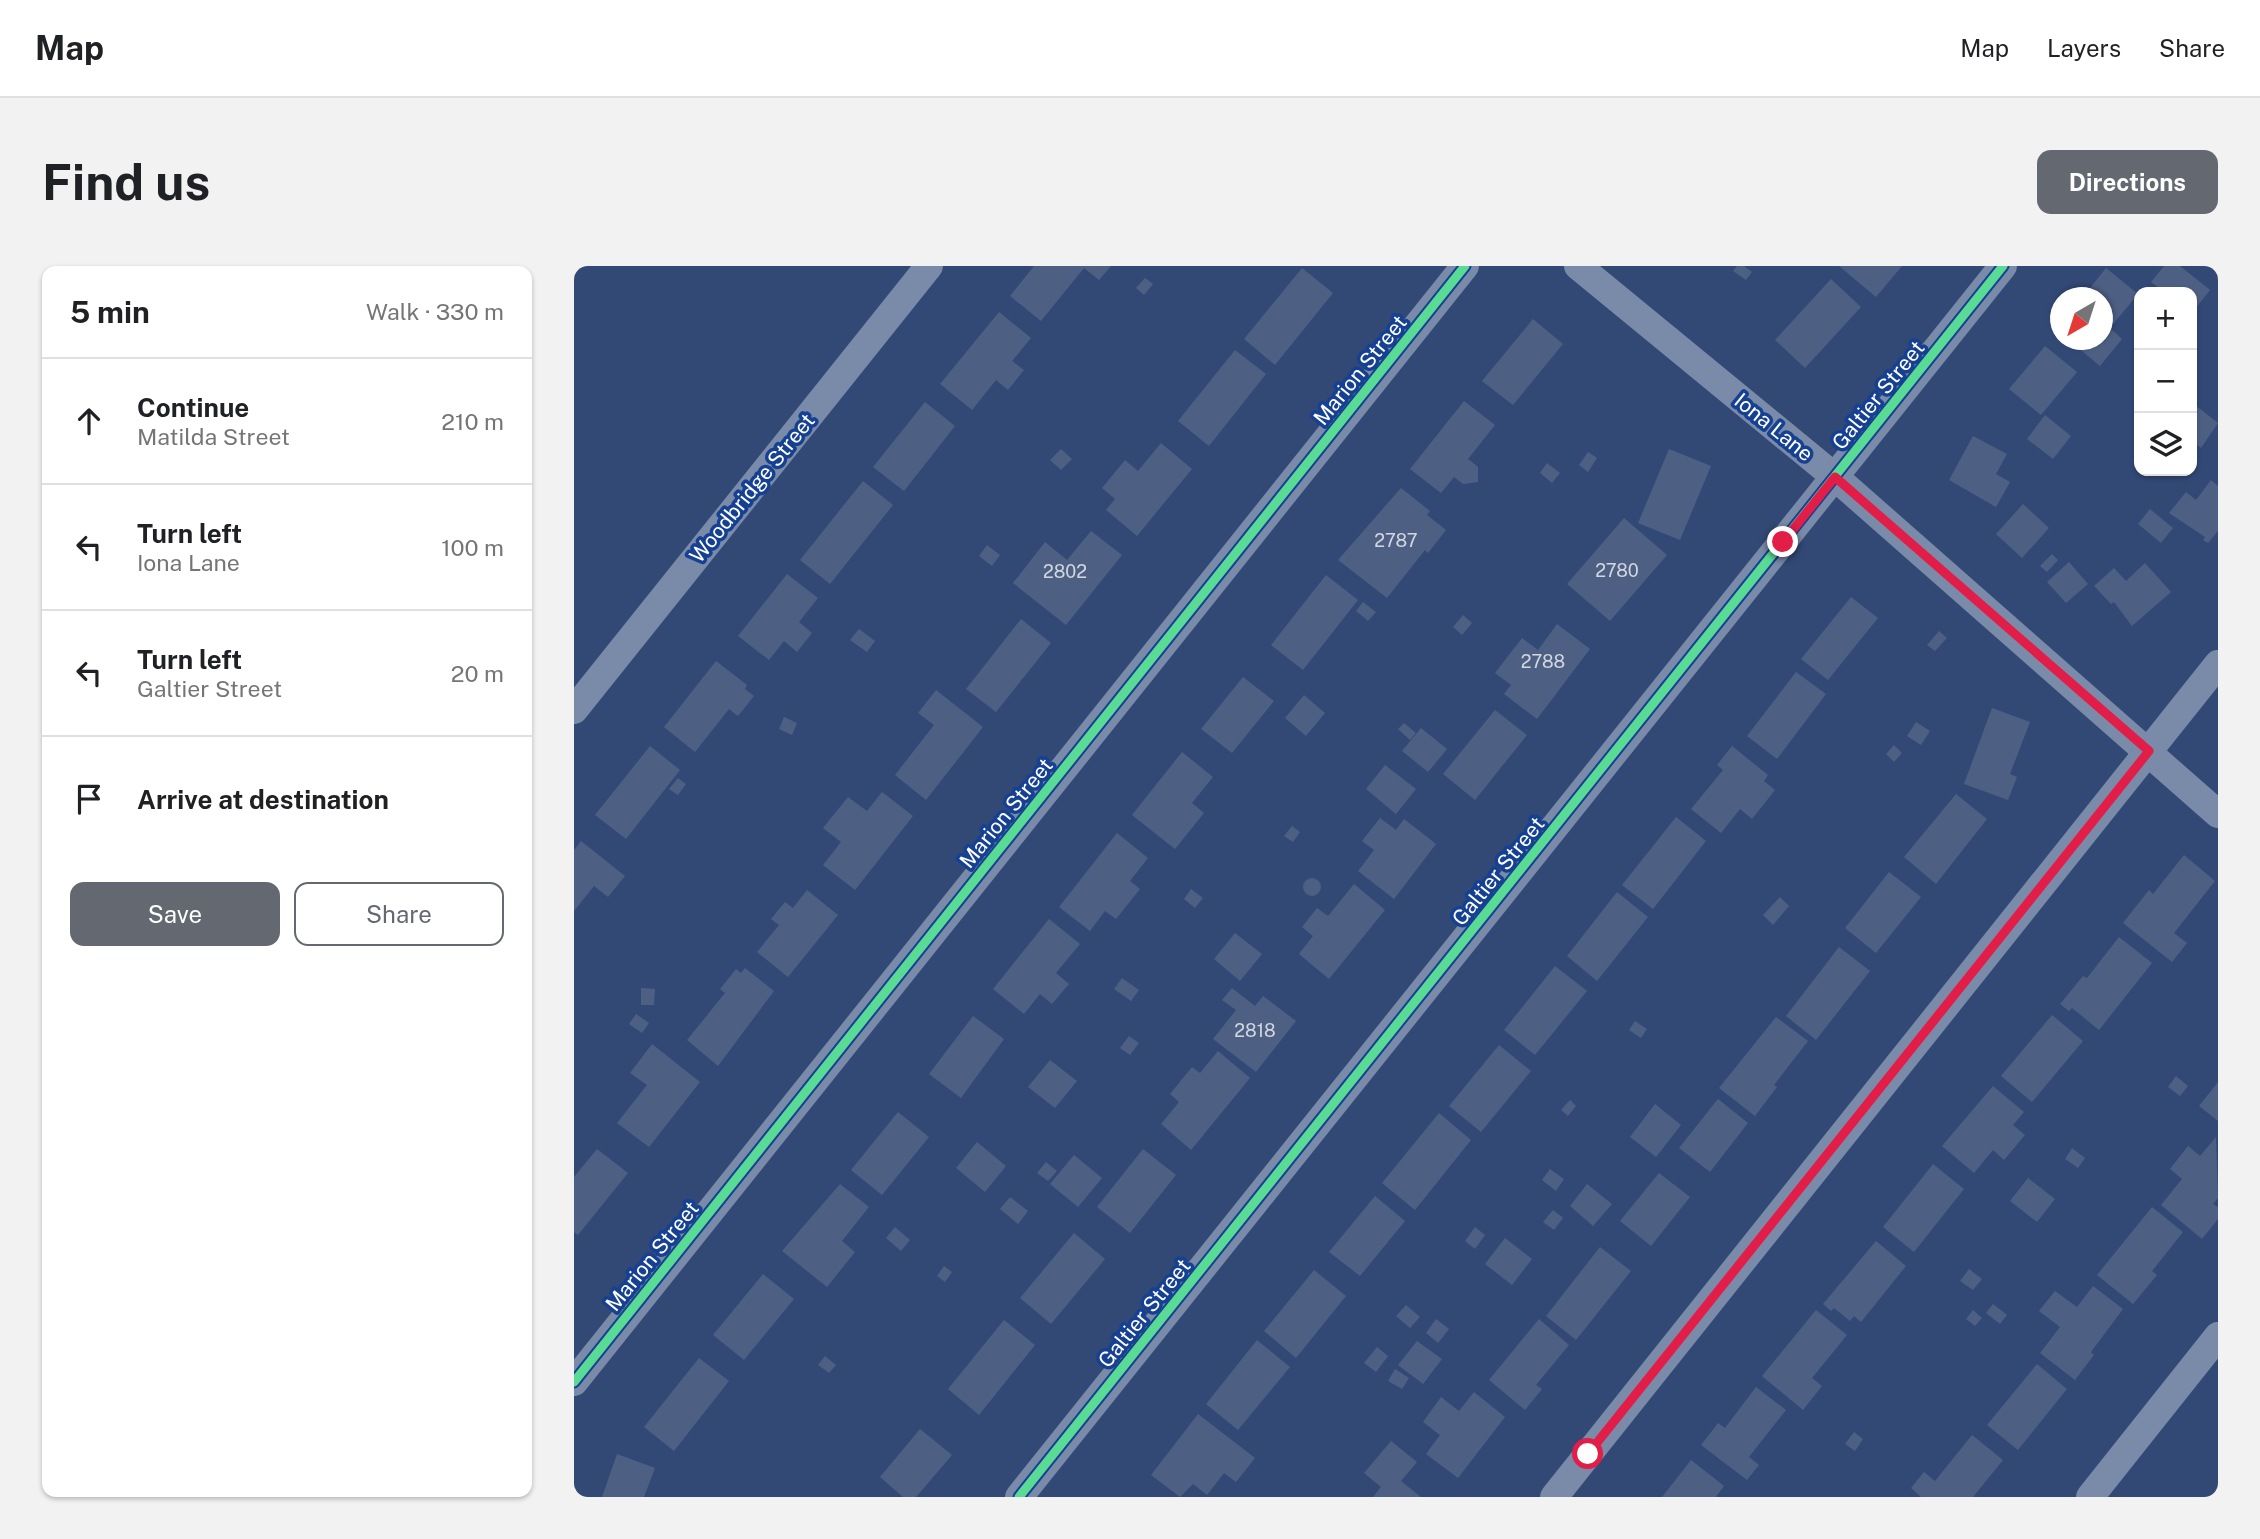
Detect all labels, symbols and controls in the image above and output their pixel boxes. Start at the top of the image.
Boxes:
text: Map [35,29,104,67]
text: Map [1960,34,2009,62]
text: Layers [2047,34,2121,62]
text: Share [2159,34,2225,62]
button: Directions [2037,150,2218,214]
text: Find us [42,153,210,211]
north arrow [2050,287,2113,350]
map controls [2134,287,2197,476]
button: + [2134,287,2197,350]
text: 5 min [70,294,150,330]
text: Walk · 330 m [366,298,504,325]
street label: Marion Street [1308,310,1412,430]
street label: Galtier Street [1827,336,1929,454]
button: − [2134,350,2197,413]
street label: Iona Lane [1730,388,1818,466]
text: Continue [137,392,249,423]
icon: ahead [70,402,108,440]
text: 210 m [441,408,504,435]
street label: Woodbridge Street [684,408,820,568]
button: layers [2134,413,2197,476]
text: Matilda Street [137,423,290,450]
text: Turn left [137,518,242,549]
route end [1767,526,1798,557]
icon: left [70,528,108,566]
house number: 2787 [1374,530,1418,551]
text: 100 m [441,534,504,561]
text: Iona Lane [137,549,240,576]
house number: 2780 [1595,560,1639,581]
house number: 2802 [1043,561,1087,582]
text: Turn left [137,644,242,675]
house number: 2788 [1521,651,1565,672]
icon: left [70,654,108,692]
text: 20 m [451,660,504,687]
text: Galtier Street [137,675,282,702]
street label: Marion Street [954,753,1058,873]
icon: arrive [70,780,108,818]
text: Arrive at destination [137,784,389,815]
street label: Galtier Street [1447,812,1549,930]
button: Save [70,882,280,946]
button: Share [294,882,504,946]
house number: 2818 [1234,1020,1276,1041]
street label: Marion Street [600,1196,704,1316]
street label: Galtier Street [1093,1254,1195,1372]
route start [1572,1438,1603,1469]

